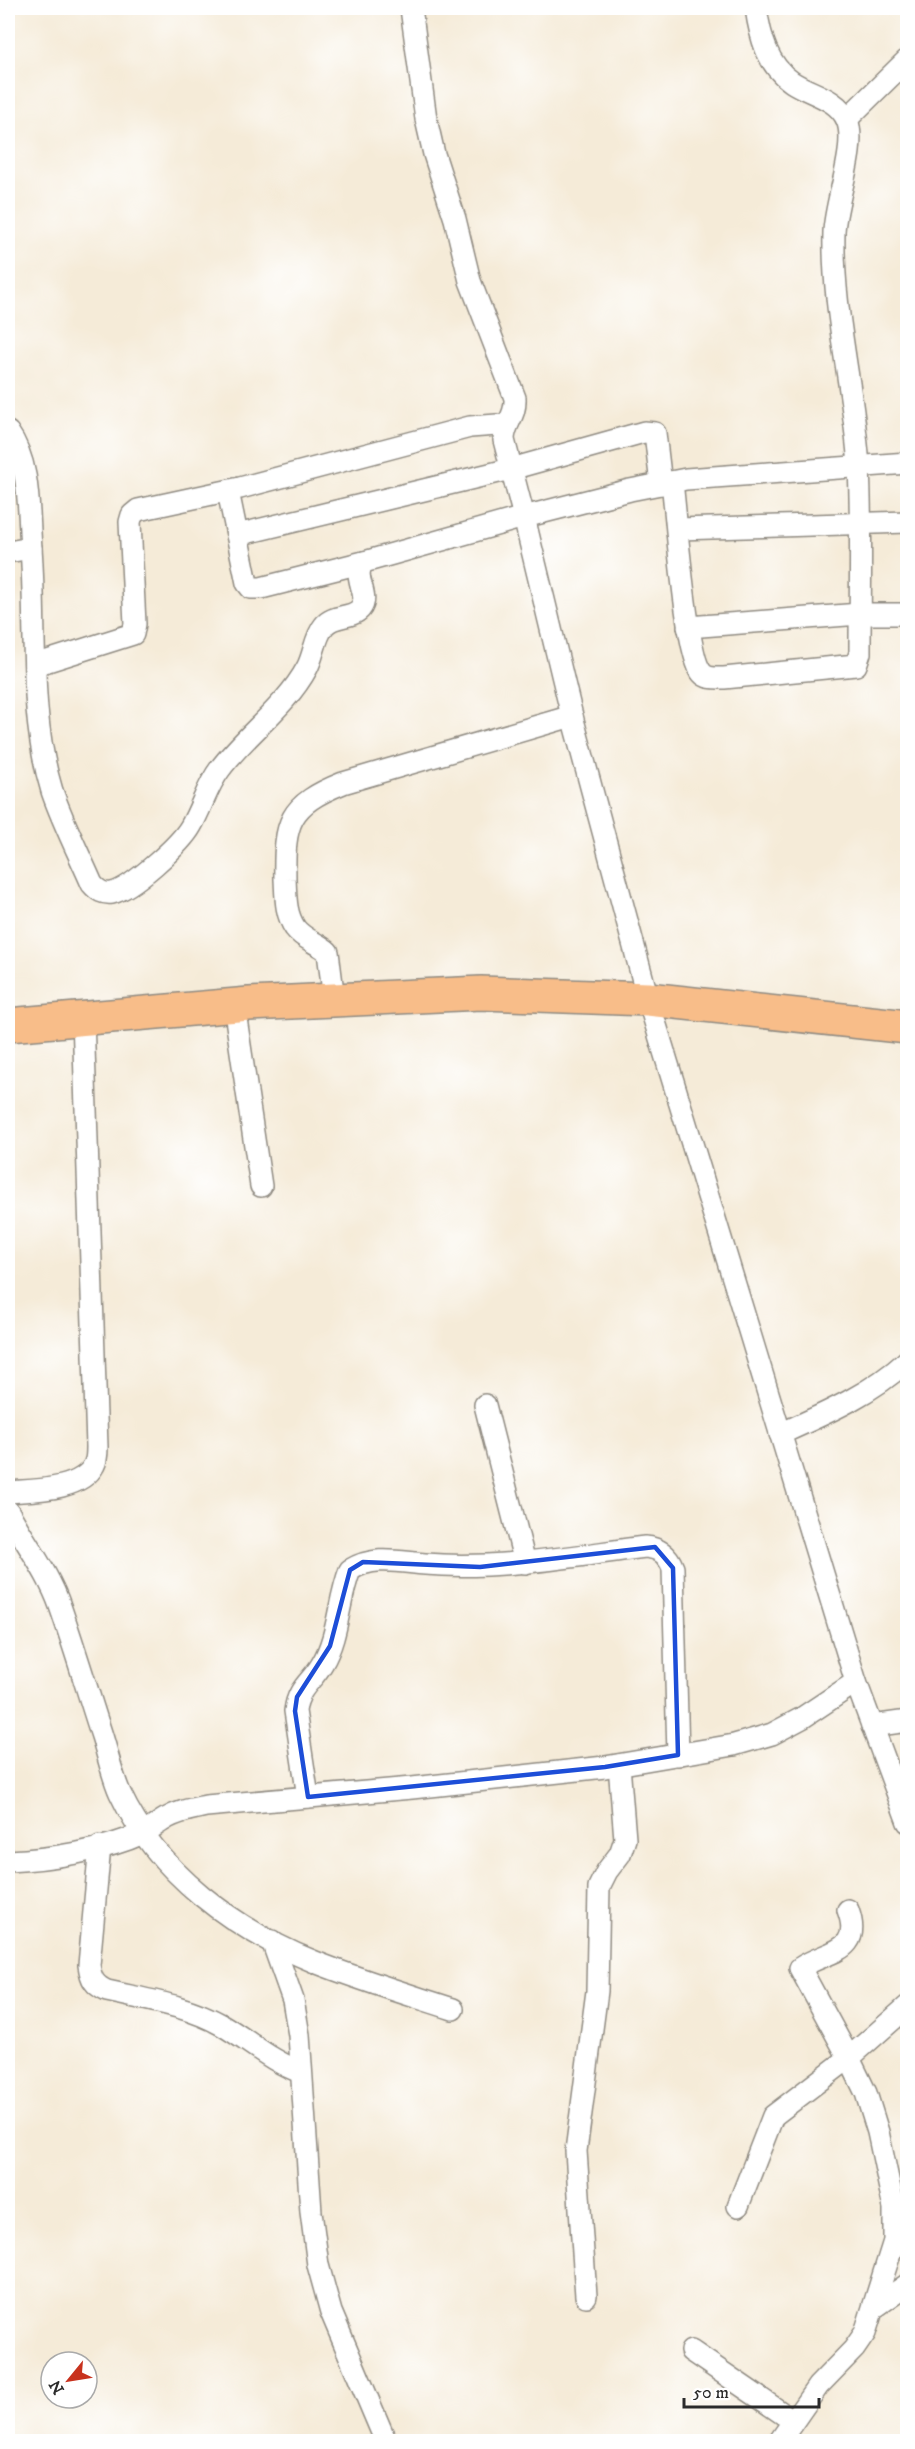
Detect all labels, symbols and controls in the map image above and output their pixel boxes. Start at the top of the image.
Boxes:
north arrow [39,2350,99,2410]
scale bar [684,2371,819,2409]
text: N [45,2376,69,2398]
text: 50 m [693,2382,729,2404]

